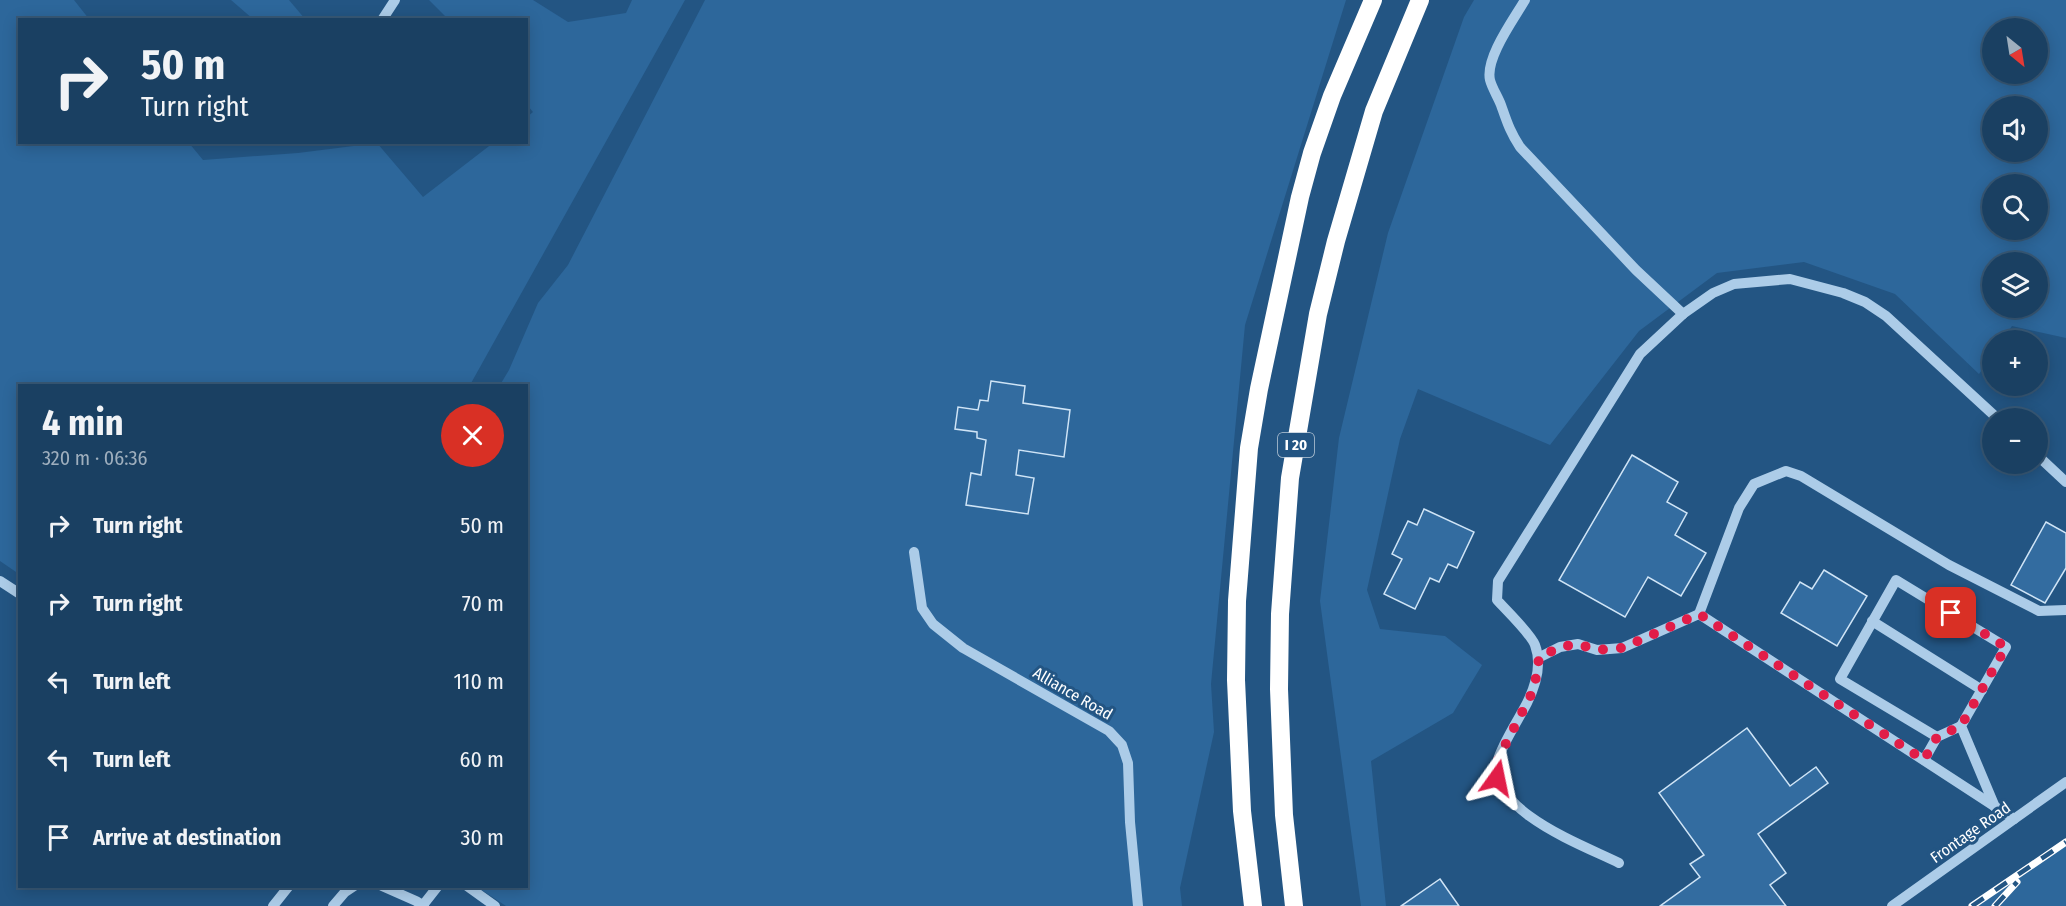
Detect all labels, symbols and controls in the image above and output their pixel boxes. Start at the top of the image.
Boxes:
north arrow [1982,18,2048,84]
map controls [1982,18,2048,474]
text: 50 m [141,40,225,90]
icon: right [42,42,120,120]
text: Turn right [141,91,249,123]
button: sound [1982,96,2048,162]
button: search [1982,174,2048,240]
button: layers [1982,252,2048,318]
button: + [1982,330,2048,396]
text: 4 min [42,401,124,445]
button: close [441,404,504,467]
button: − [1982,408,2048,474]
road number: I 20 [1278,433,1314,457]
text: 320 m · 06:36 [42,446,148,470]
icon: right [42,509,75,542]
text: Turn right [93,512,182,539]
text: 50 m [460,512,504,539]
icon: right [42,587,75,620]
pin [1925,587,1976,638]
text: Turn right [93,590,182,617]
text: 70 m [462,590,504,617]
icon: arrive [1934,596,1967,629]
street label: Alliance Road [1030,663,1116,724]
icon: left [42,665,75,698]
text: Turn left [93,668,171,695]
text: 110 m [454,668,504,695]
icon: left [42,743,75,776]
text: Turn left [93,746,171,773]
text: 60 m [460,746,504,773]
position arrow [1465,746,1529,810]
street label: Frontage Road [1927,798,2014,867]
icon: arrive [42,821,75,854]
text: Arrive at destination [93,824,281,851]
text: 30 m [461,824,504,851]

